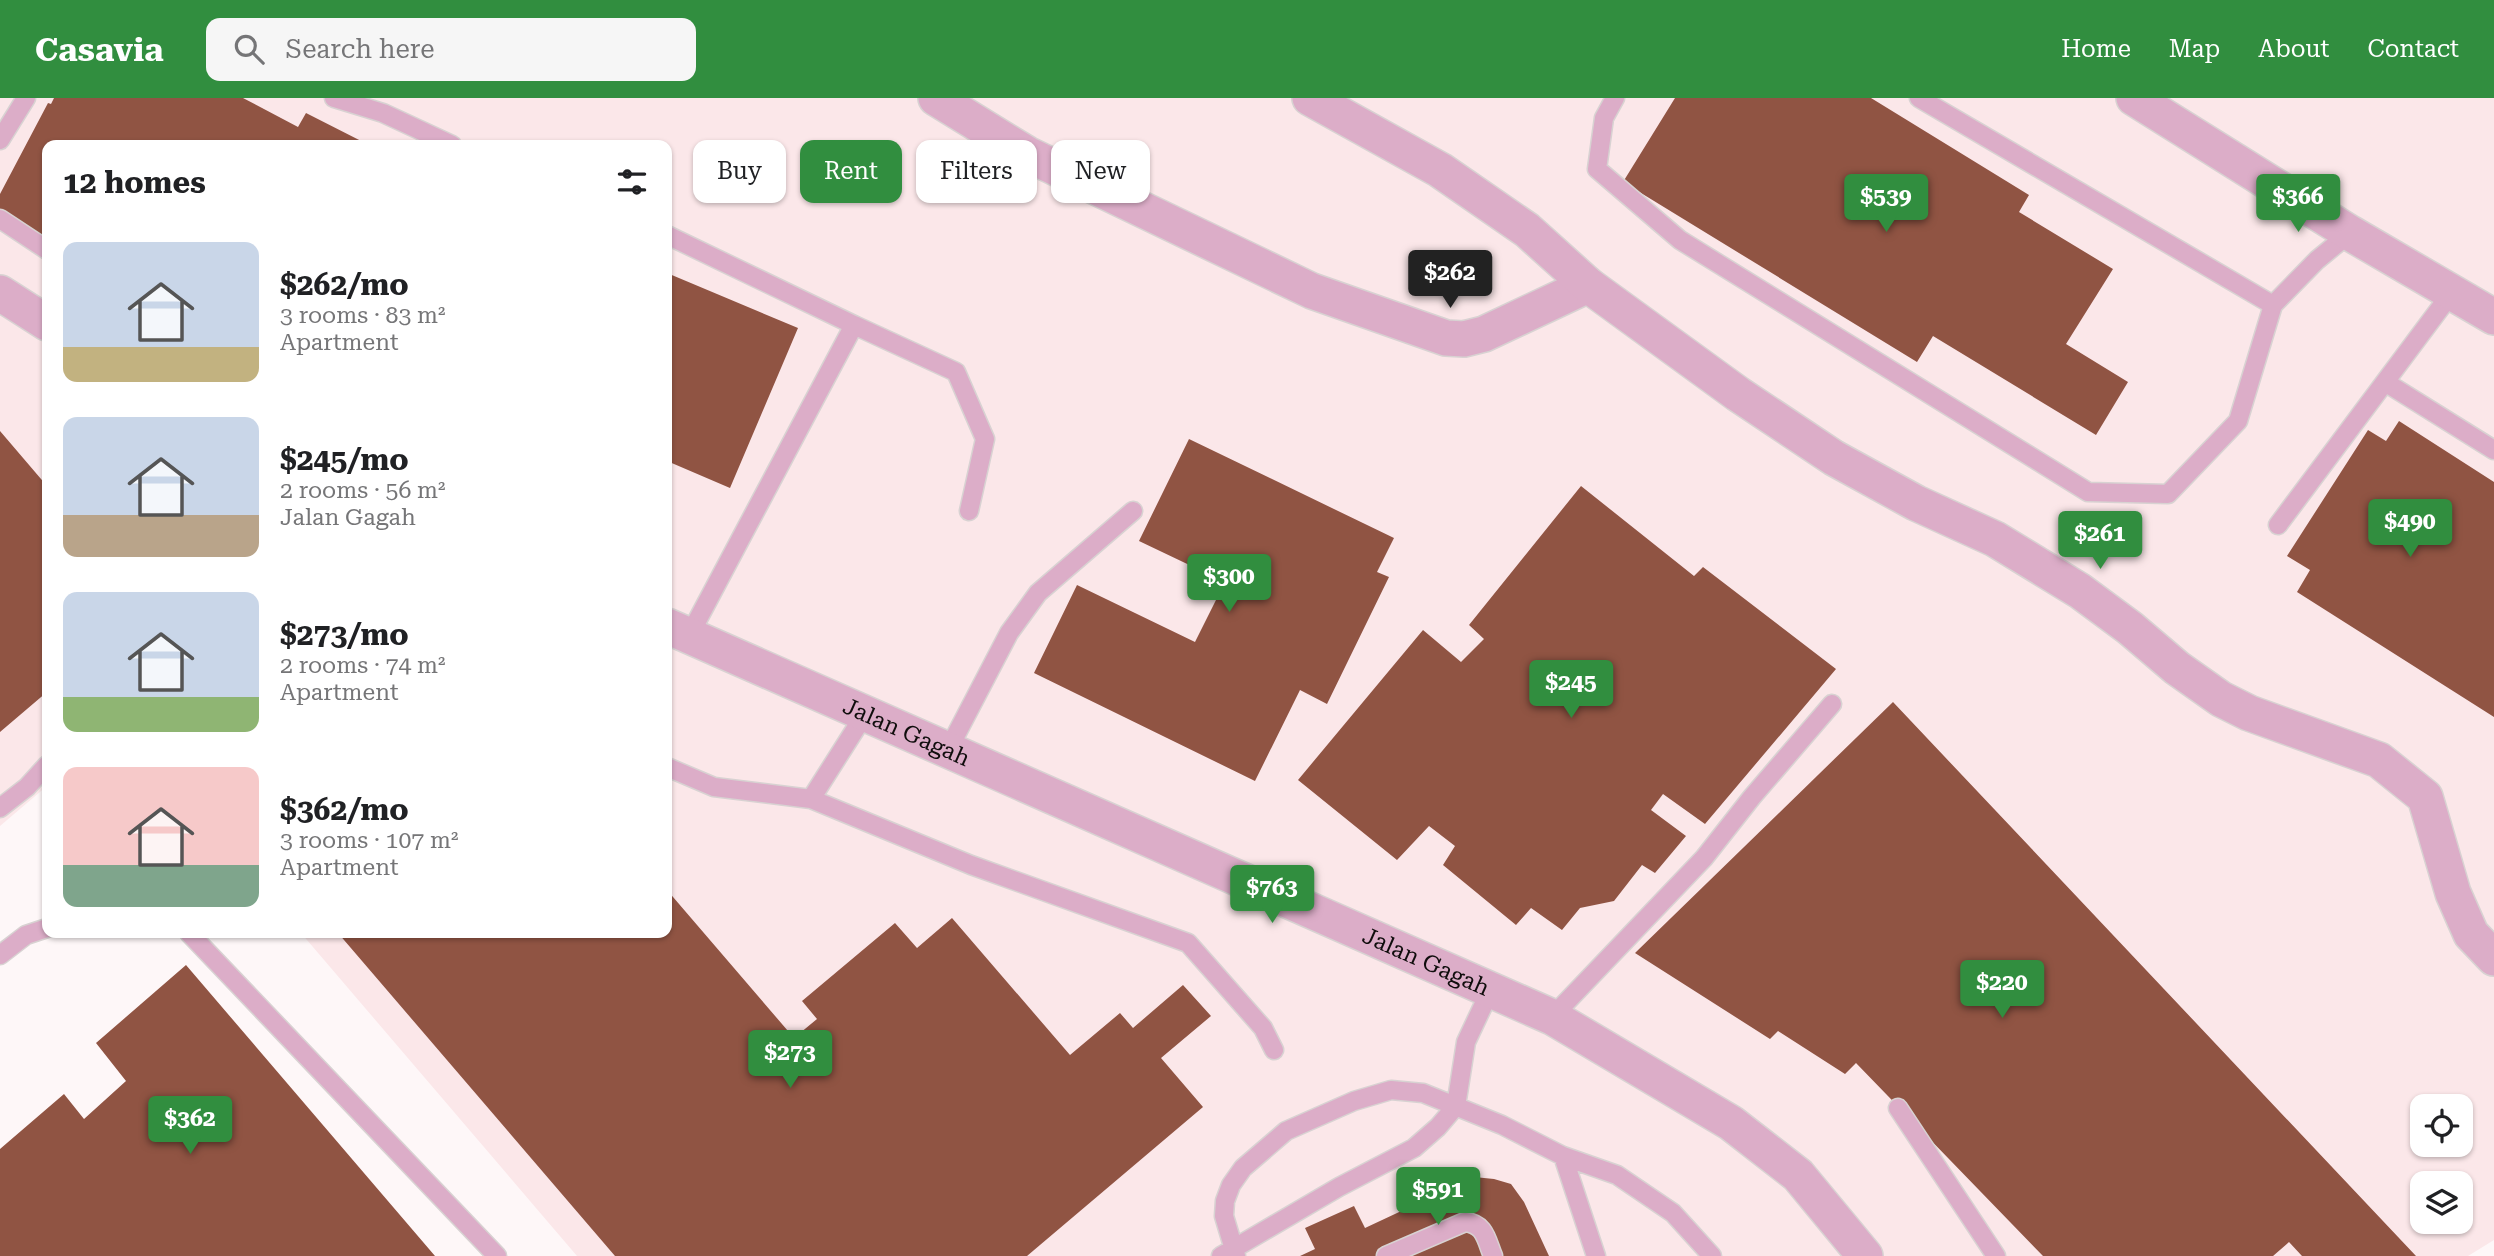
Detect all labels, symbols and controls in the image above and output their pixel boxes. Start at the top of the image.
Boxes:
search box [206,18,696,81]
text: Casavia [35,30,164,69]
icon: search [230,30,268,68]
text: Search here [286,34,434,64]
text: Home [2061,35,2131,63]
text: Map [2169,35,2220,63]
text: About [2258,35,2329,63]
text: Contact [2367,35,2459,63]
chip: Buy [693,140,786,203]
chip: Rent [800,140,902,203]
chip: Filters [916,140,1037,203]
chip: New [1051,140,1150,203]
icon: filters [613,163,651,201]
text: 12 homes [63,165,206,200]
pin: $539 [1845,174,1927,234]
pin: $366 [2257,174,2339,234]
text: $539 [1860,183,1912,210]
text: $366 [2272,183,2324,210]
pin: $262 [1409,250,1491,310]
text: $262 [1424,259,1476,286]
text: $262/mo [280,267,409,302]
icon: home [119,270,203,354]
text: 3 rooms · 83 m² [280,302,446,329]
text: Apartment [280,329,399,356]
text: $245/mo [280,442,409,477]
icon: home [119,445,203,529]
text: 2 rooms · 56 m² [280,477,446,504]
pin: $490 [2369,500,2451,559]
text: Jalan Gagah [280,504,416,531]
text: $490 [2384,508,2436,535]
pin: $261 [2059,512,2141,571]
text: $261 [2074,520,2126,547]
pin: $300 [1188,554,1270,614]
text: $300 [1203,563,1255,590]
text: $273/mo [280,617,409,652]
icon: home [119,620,203,704]
text: 2 rooms · 74 m² [280,652,446,679]
pin: $245 [1530,660,1612,720]
text: $245 [1545,669,1597,696]
text: Apartment [280,679,399,706]
street label: Jalan Gagah [839,692,974,772]
text: $362/mo [280,792,409,827]
icon: home [119,795,203,879]
text: 3 rooms · 107 m² [280,827,458,854]
text: Apartment [280,854,399,881]
pin: $763 [1231,866,1313,925]
text: $763 [1246,874,1298,901]
street label: Jalan Gagah [1359,922,1494,1001]
pin: $220 [1961,960,2043,1020]
text: $220 [1976,969,2028,996]
pin: $273 [749,1030,831,1090]
text: $273 [764,1039,816,1066]
map controls [2410,1094,2473,1234]
button: locate [2410,1094,2473,1157]
pin: $362 [149,1096,231,1156]
text: $362 [164,1105,216,1132]
pin: $591 [1397,1168,1479,1227]
button: layers [2410,1171,2473,1234]
text: $591 [1412,1176,1464,1203]

